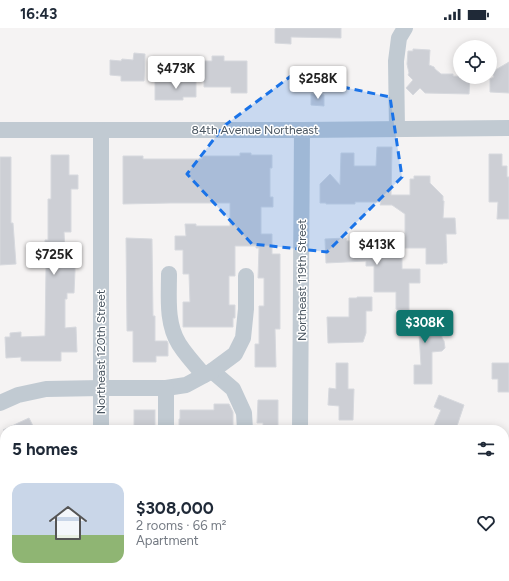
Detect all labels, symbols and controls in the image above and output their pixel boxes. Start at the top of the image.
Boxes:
text: 16:43 [20,5,57,23]
map controls [453,40,497,84]
button: locate [453,40,497,84]
pin: $473K [148,56,204,90]
text: $473K [157,61,195,76]
pin: $258K [290,66,346,100]
text: $258K [299,71,337,86]
street label: 84th Avenue Northeast [192,123,319,137]
street label: Northeast 119th Street [295,219,309,341]
pin: $413K [349,232,405,266]
text: $413K [359,237,395,252]
pin: $725K [26,242,82,276]
text: $725K [35,247,73,262]
street label: Northeast 120th Street [94,289,108,414]
pin: $308K [397,310,453,344]
text: $308K [405,315,445,330]
icon: filters [475,438,497,460]
text: 5 homes [12,439,78,459]
text: $308,000 [136,498,214,518]
icon: home [44,499,92,547]
icon: heart [475,512,497,534]
text: 2 rooms · 66 m² [136,518,226,533]
text: Apartment [136,533,199,548]

